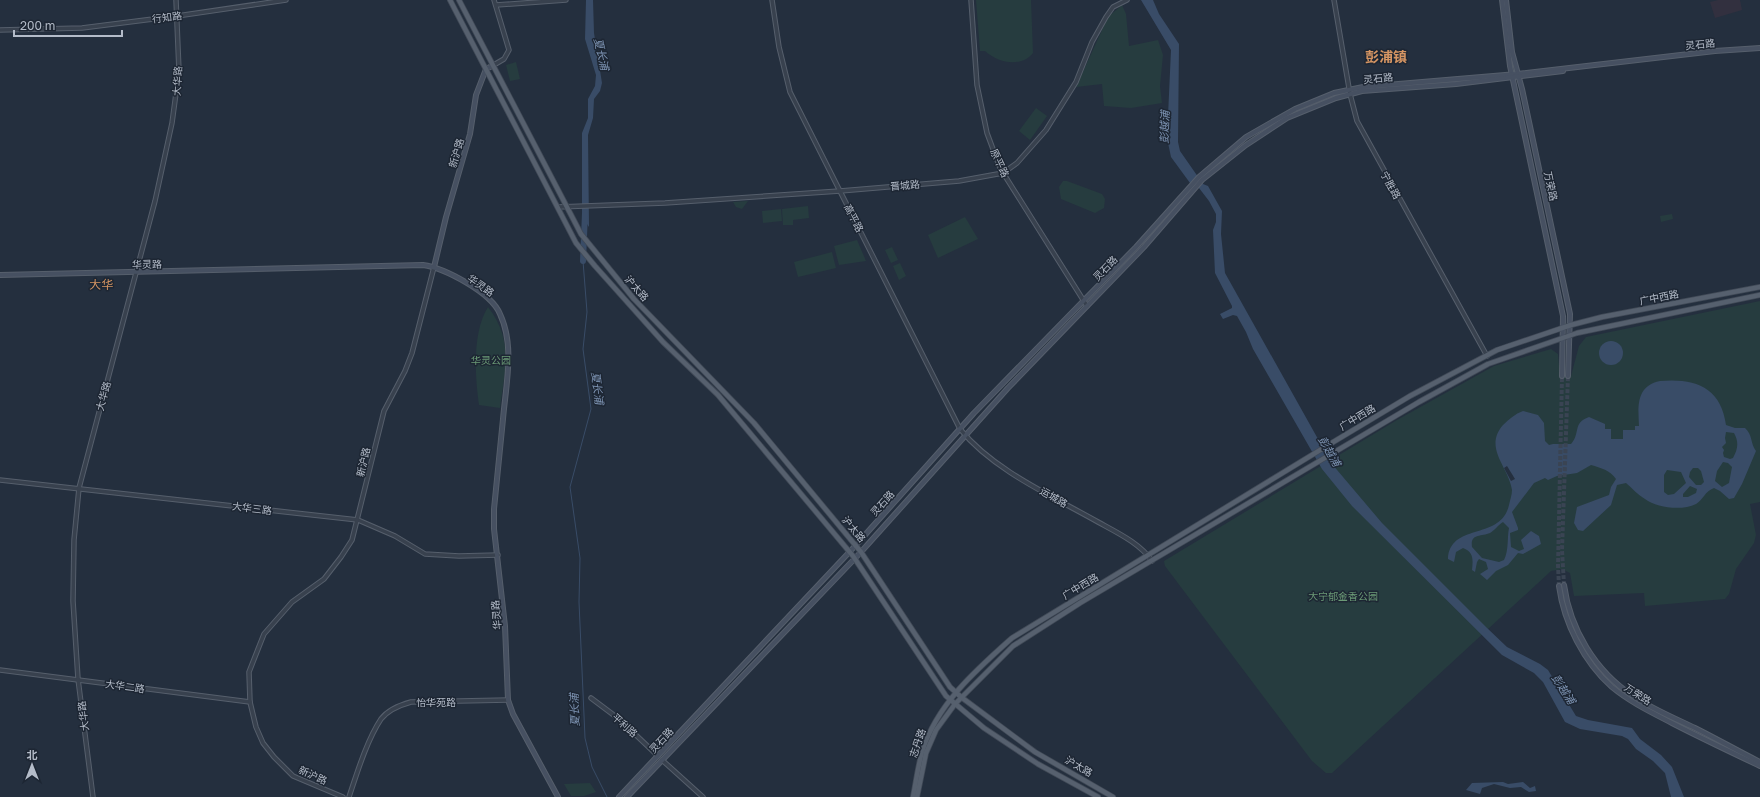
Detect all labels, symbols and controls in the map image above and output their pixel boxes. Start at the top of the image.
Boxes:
street label: 行知路 [151,9,183,25]
scale bar [14,12,122,38]
text: 200 m [20,18,55,33]
water label: 夏长浦 [592,36,612,73]
street label: 灵石路 [1684,36,1716,52]
district label: 彭浦镇 [1365,48,1407,65]
street label: 大华路 [170,66,184,96]
street label: 灵石路 [1362,70,1394,86]
water label: 彭越浦 [1157,108,1171,144]
street label: 新沪路 [446,137,466,169]
street label: 原平路 [988,147,1012,179]
street label: 宁胜路 [1378,169,1404,201]
street label: 万荣路 [1542,170,1560,202]
street label: 晋城路 [890,178,920,192]
street label: 高平路 [842,202,866,234]
street label: 灵石路 [1090,253,1120,283]
street label: 华灵路 [132,258,162,270]
street label: 华灵路 [465,271,497,299]
street label: 沪太路 [623,273,651,303]
district label: 大华 [89,277,113,292]
street label: 广中西路 [1638,287,1680,307]
park label: 华灵公园 [471,354,511,366]
water label: 夏长浦 [590,371,607,407]
street label: 大华路 [93,380,113,412]
street label: 广中西路 [1337,402,1377,432]
water label: 彭越浦 [1316,433,1345,470]
street label: 新沪路 [354,446,372,478]
street label: 运城路 [1038,484,1070,510]
street label: 灵石路 [868,488,896,518]
street label: 大华三路 [231,500,273,516]
street label: 沪太路 [840,514,868,544]
street label: 广中西路 [1060,571,1100,601]
park label: 大宁郁金香公园 [1308,590,1378,602]
street label: 华灵路 [489,600,503,630]
water label: 彭越浦 [1550,672,1580,708]
street label: 大华二路 [104,677,146,695]
street label: 万荣路 [1622,681,1654,707]
water label: 夏长浦 [567,691,581,727]
street label: 怡华苑路 [416,696,456,708]
street label: 大华路 [75,700,91,732]
street label: 平利路 [610,711,640,739]
street label: 灵石路 [646,725,676,755]
street label: 志丹路 [906,727,928,759]
north arrow [12,745,52,785]
text: 北 [27,748,38,761]
street label: 沪太路 [1063,753,1095,779]
street label: 新沪路 [297,763,329,787]

